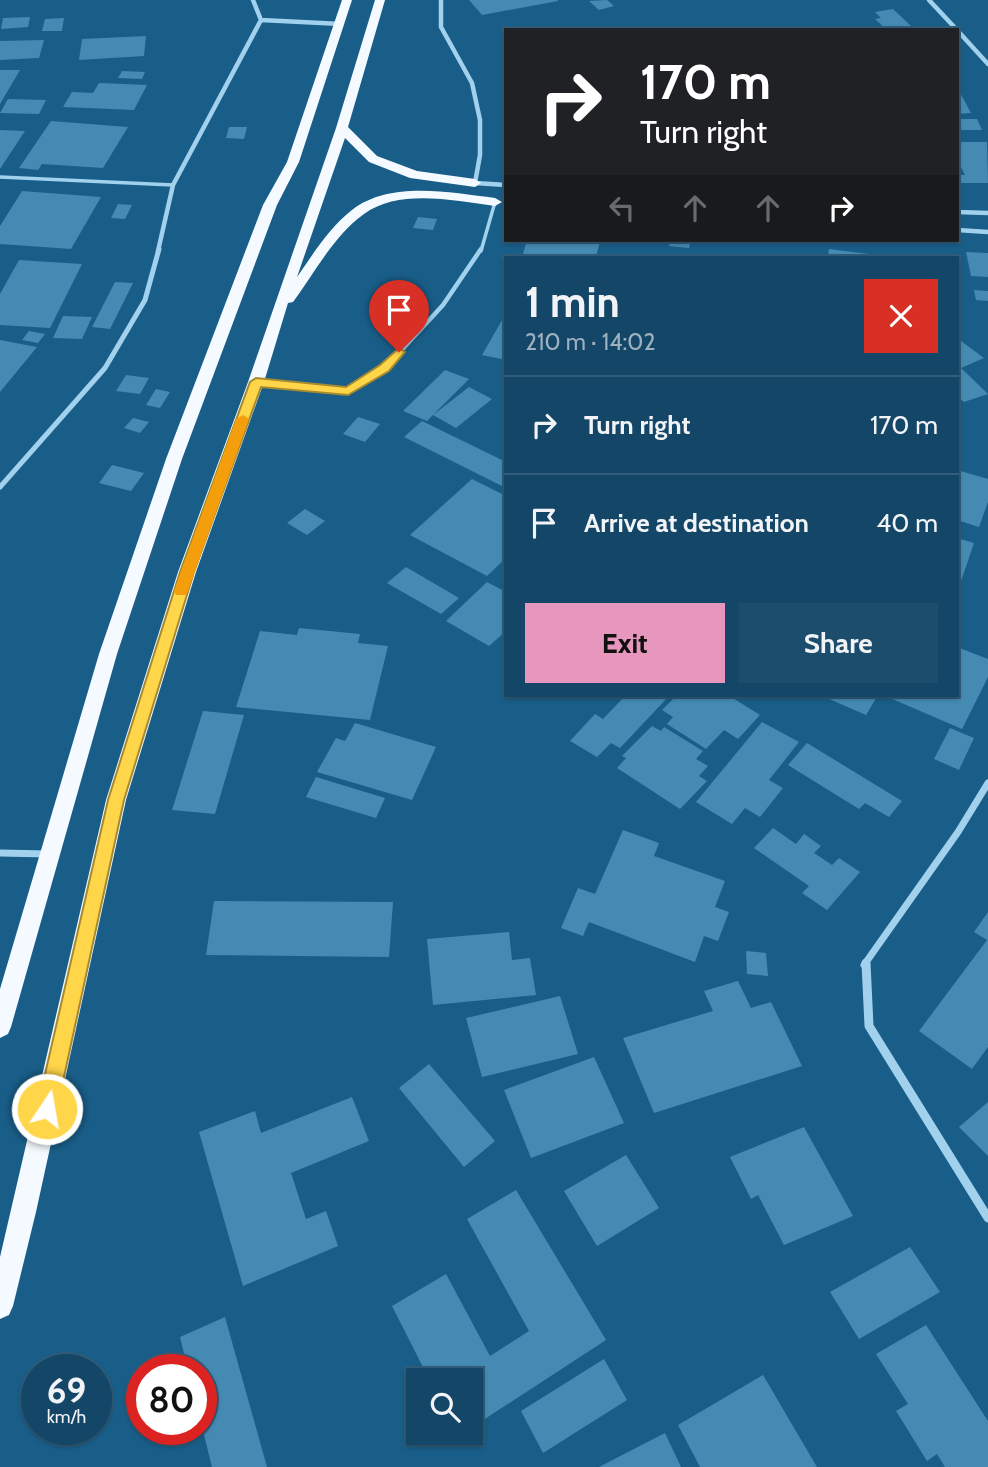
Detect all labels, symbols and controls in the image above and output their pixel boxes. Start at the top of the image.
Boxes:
text: 170 m [640,52,771,111]
icon: right [525,56,616,147]
text: Turn right [640,112,767,151]
icon: left [603,189,641,227]
icon: ahead [676,189,714,227]
icon: ahead [749,189,787,227]
icon: right [822,189,860,227]
text: 1 min [525,276,620,328]
button: close [864,279,938,353]
pin [369,280,429,352]
icon: arrive [380,291,418,329]
text: 210 m · 14:02 [525,328,655,356]
icon: right [525,406,563,444]
text: Turn right [584,409,690,441]
text: 170 m [870,409,938,441]
icon: arrive [525,504,563,542]
text: Arrive at destination [584,507,809,539]
text: 40 m [876,507,938,539]
button: Exit [525,603,725,683]
button: Share [739,603,938,683]
position arrow [10,1072,84,1146]
speed limit sign: 80 [126,1354,217,1445]
map controls [406,1368,483,1445]
button: search [406,1368,483,1445]
text: 69 [47,1369,86,1412]
text: km/h [47,1406,86,1428]

